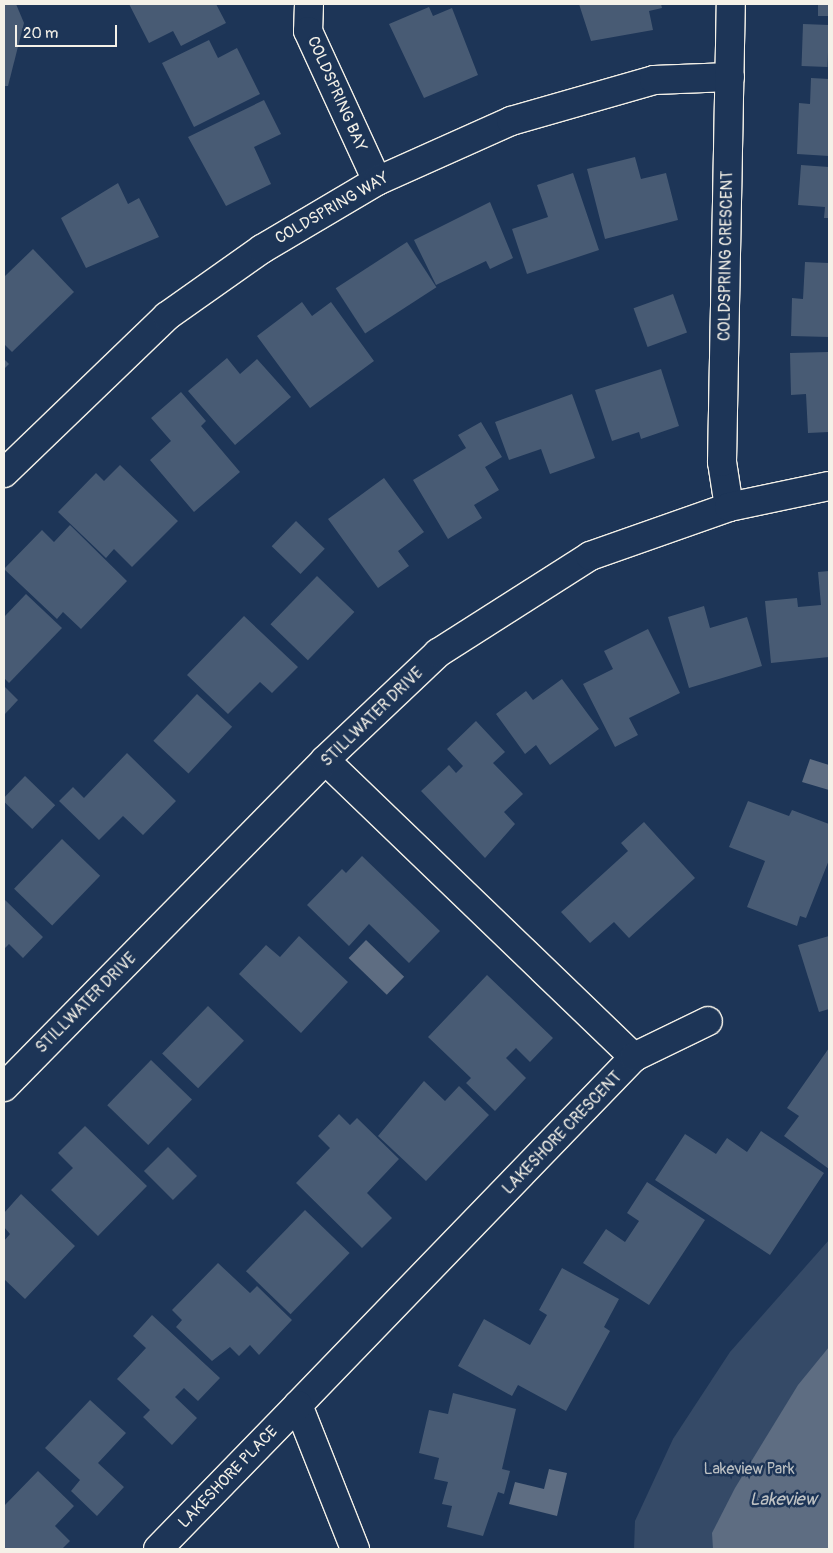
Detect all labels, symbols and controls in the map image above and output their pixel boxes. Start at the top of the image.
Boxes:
scale bar [18,15,120,47]
text: 20 m [23,24,58,43]
street label: COLDSPRING BAY [303,33,371,155]
street label: COLDSPRING WAY [272,168,392,248]
street label: COLDSPRING CRESCENT [715,171,737,341]
street label: STILLWATER DRIVE [317,663,427,771]
street label: STILLWATER DRIVE [32,949,140,1057]
street label: LAKESHORE CRESCENT [498,1068,626,1198]
street label: LAKESHORE PLACE [174,1422,282,1532]
park label: Lakeview Park [703,1459,795,1479]
water label: Lakeview [749,1489,817,1511]

